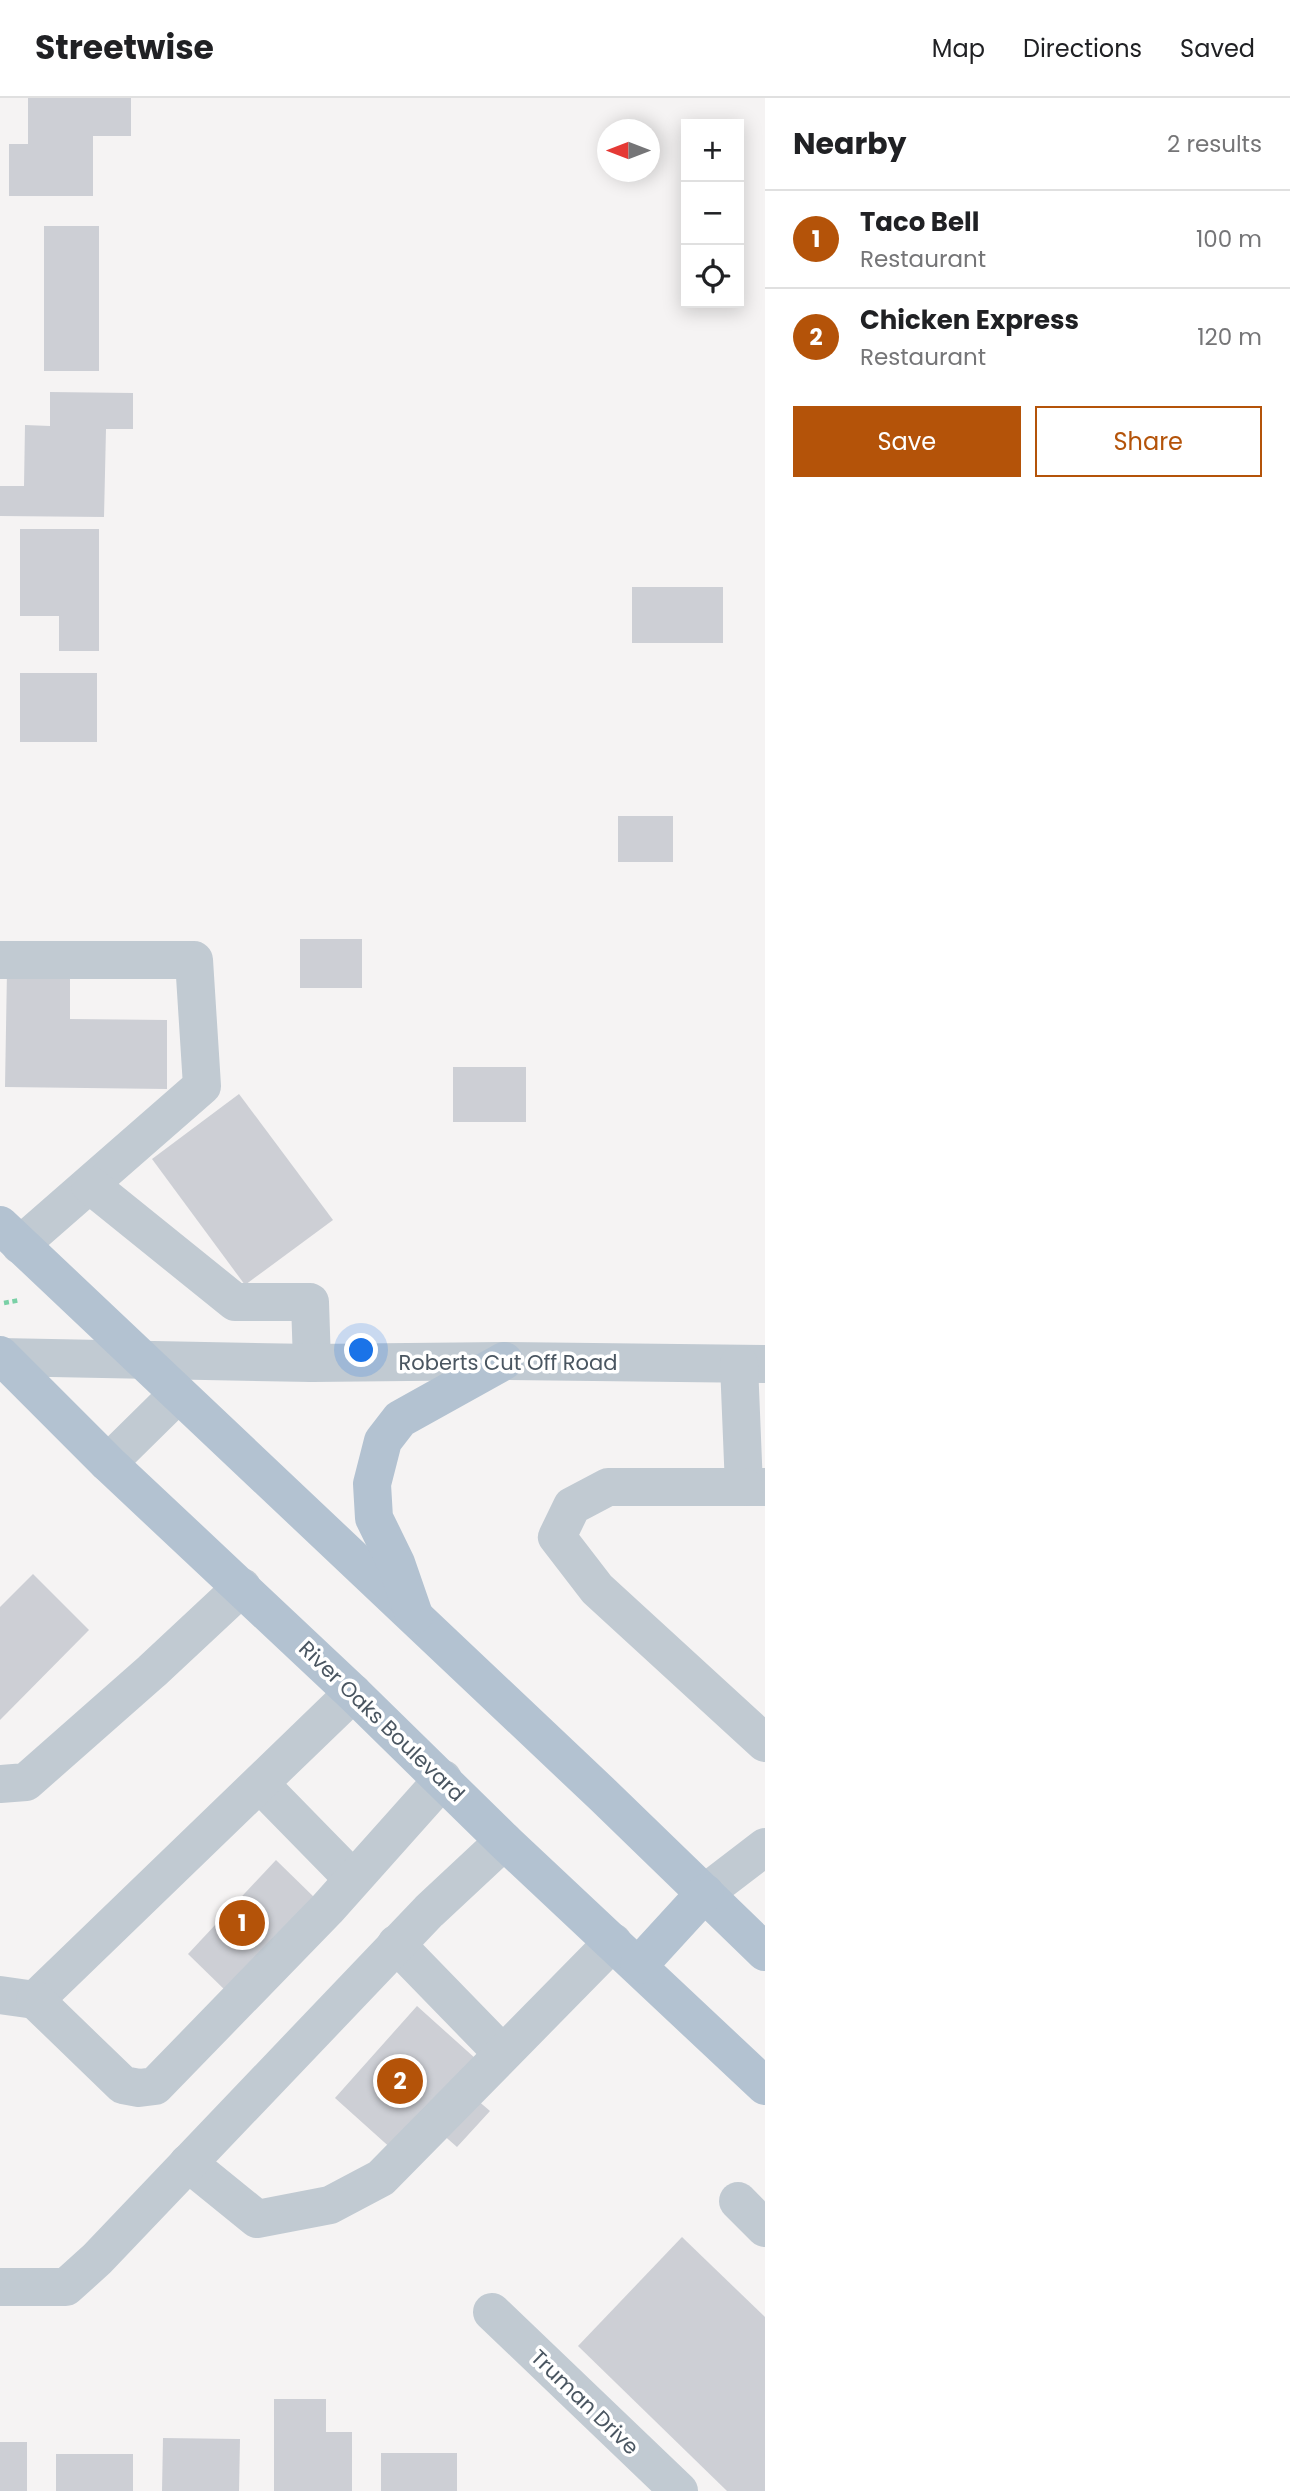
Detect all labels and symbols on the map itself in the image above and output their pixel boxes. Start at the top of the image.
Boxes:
north arrow [597,119,660,182]
your location [344,1333,378,1367]
street label: Roberts Cut Off Road [399,1348,617,1377]
street label: River Oaks Boulevard [293,1634,471,1808]
pin: 1 [219,1897,265,1949]
pin: 2 [377,2055,423,2107]
street label: Truman Drive [525,2343,645,2461]

